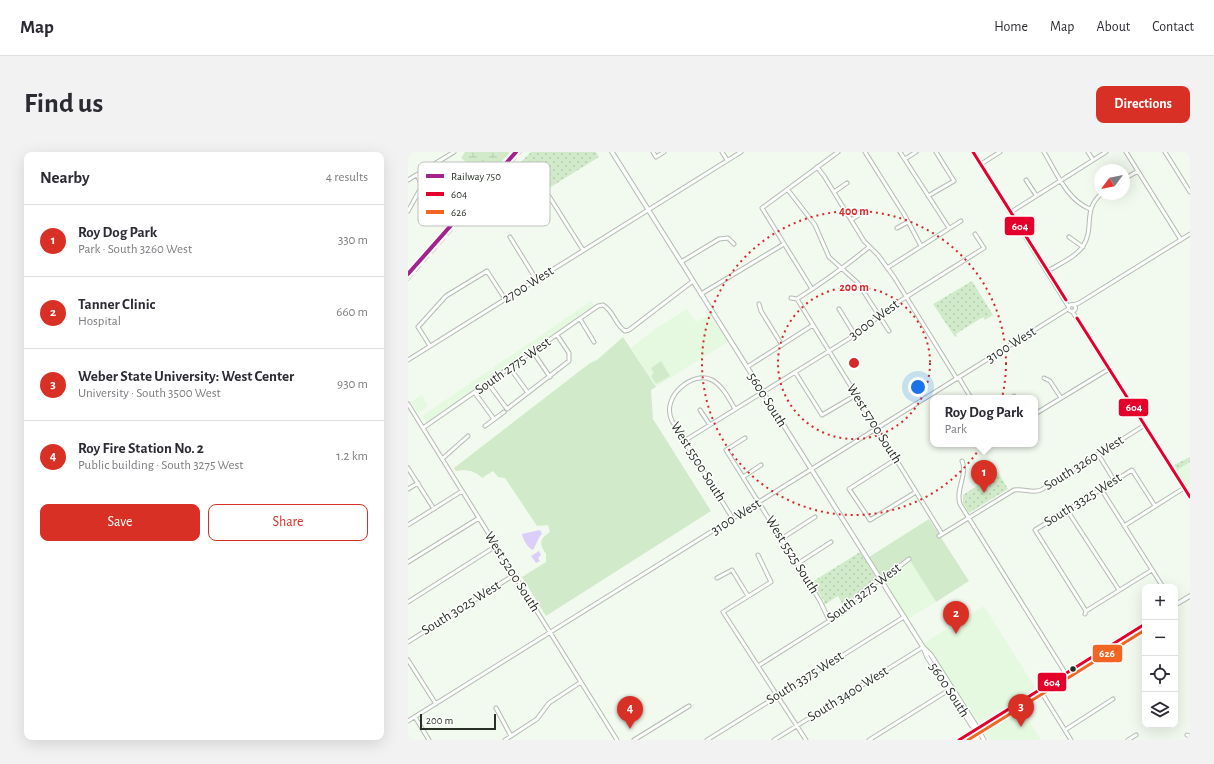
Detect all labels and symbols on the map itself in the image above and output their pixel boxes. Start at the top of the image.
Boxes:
legend [418,162,550,226]
north arrow [1094,164,1130,200]
text: Railway 750 [451,171,501,182]
text: 604 [451,189,467,200]
text: 400 m [839,205,869,217]
text: 626 [451,207,466,218]
line badge: 604 [1004,216,1035,236]
text: 604 [1012,221,1029,232]
street label: 2700 West [500,264,556,306]
text: 200 m [839,281,869,293]
street label: 3000 West [846,297,902,343]
street label: 3100 West [984,324,1039,366]
street label: South 2775 West [473,335,554,397]
centre of rings [847,356,861,370]
street label: 5600 South [745,370,789,430]
your location [908,377,928,397]
street label: West 5700 South [844,382,904,466]
line badge: 604 [1118,398,1149,417]
text: 604 [1126,402,1143,413]
street label: West 5500 South [668,420,728,504]
street label: South 3260 West [1042,433,1127,493]
pin: 1 [971,460,997,493]
street label: South 3325 West [1042,470,1125,529]
street label: 3100 West [709,496,764,538]
street label: West 5525 South [763,514,821,596]
street label: West 5200 South [482,529,542,615]
street label: South 3275 West [824,560,904,625]
street label: South 3025 West [419,578,503,638]
pin: 2 [943,601,969,634]
line badge: 626 [1092,644,1123,663]
street label: South 3375 West [764,648,846,707]
text: 626 [1099,648,1115,659]
street label: 5600 South [926,660,972,720]
street label: South 3400 West [805,663,891,724]
unlabelled marker [1068,664,1078,674]
line badge: 604 [1037,672,1067,692]
text: 604 [1044,677,1061,688]
pin: 3 [1008,694,1034,727]
pin: 4 [617,696,643,729]
scale bar [420,712,496,731]

